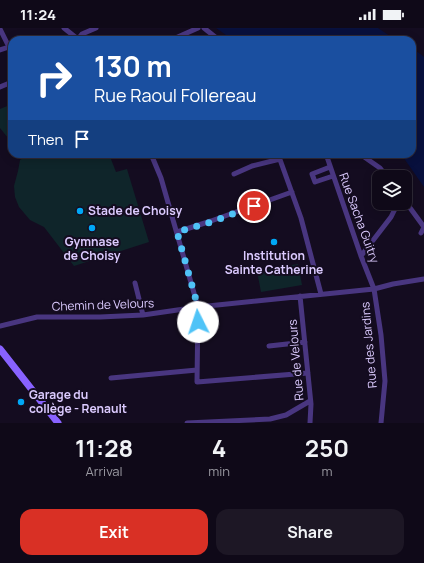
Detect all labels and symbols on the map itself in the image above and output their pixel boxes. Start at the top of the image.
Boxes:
street label: Rue Sacha Guitry [335,170,384,266]
pin [237,189,271,223]
place label: Stade de Choisy [88,202,182,219]
marker: Stade de Choisy [75,206,85,216]
marker: Gymnase de Choisy [87,223,97,233]
place label: Gymnase de Choisy [63,233,121,264]
marker: Institution Sainte Catherine [269,237,279,247]
place label: Institution Sainte Catherine [225,247,323,278]
street label: Chemin de Velours [51,294,155,315]
position arrow [177,301,219,343]
street label: Rue des Jardins [356,301,381,389]
street label: Rue de Velours [283,319,308,401]
place label: Garage du collège - Renault [29,386,127,417]
marker: Garage du collège - Renault [16,397,26,407]

